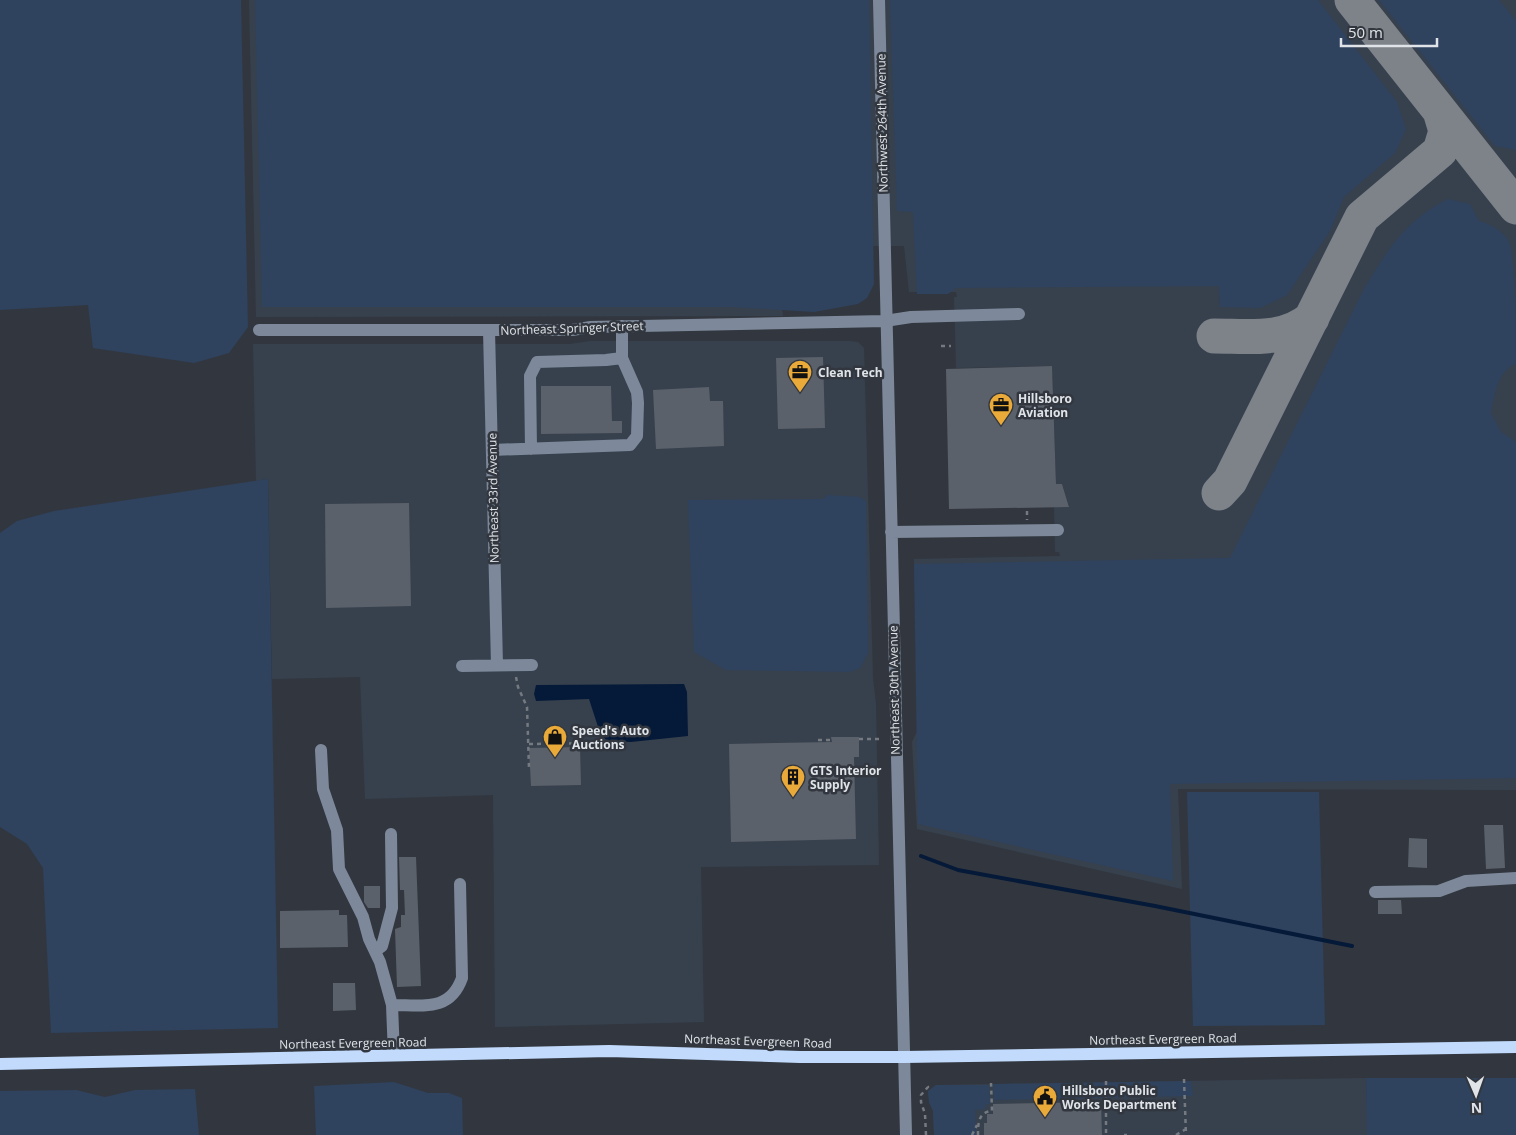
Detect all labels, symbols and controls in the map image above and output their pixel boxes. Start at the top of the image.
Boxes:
scale bar [1341,15,1437,47]
text: 50 m [1348,22,1383,42]
street label: Northwest 264th Avenue [872,53,892,193]
street label: Northeast Springer Street [500,317,644,339]
office icon: Clean Tech [787,359,813,393]
place label: Clean Tech [818,364,883,381]
place label: Hillsboro Aviation [1018,390,1072,421]
office icon: Hillsboro Aviation [988,392,1014,426]
street label: Northeast 33rd Avenue [483,433,503,563]
street label: Northeast 30th Avenue [884,625,904,755]
place label: Speed's Auto Auctions [572,722,649,753]
shop icon: Speed's Auto Auctions [542,724,568,758]
place label: GTS Interior Supply [810,762,882,793]
building icon: GTS Interior Supply [780,764,806,798]
street label: Northeast Evergreen Road [1089,1029,1237,1049]
street label: Northeast Evergreen Road [684,1030,832,1052]
street label: Northeast Evergreen Road [279,1033,427,1053]
north arrow [1451,1070,1501,1120]
place label: Hillsboro Public Works Department [1062,1082,1176,1113]
public building icon: Hillsboro Public Works Department [1032,1084,1058,1118]
text: N [1470,1099,1482,1118]

